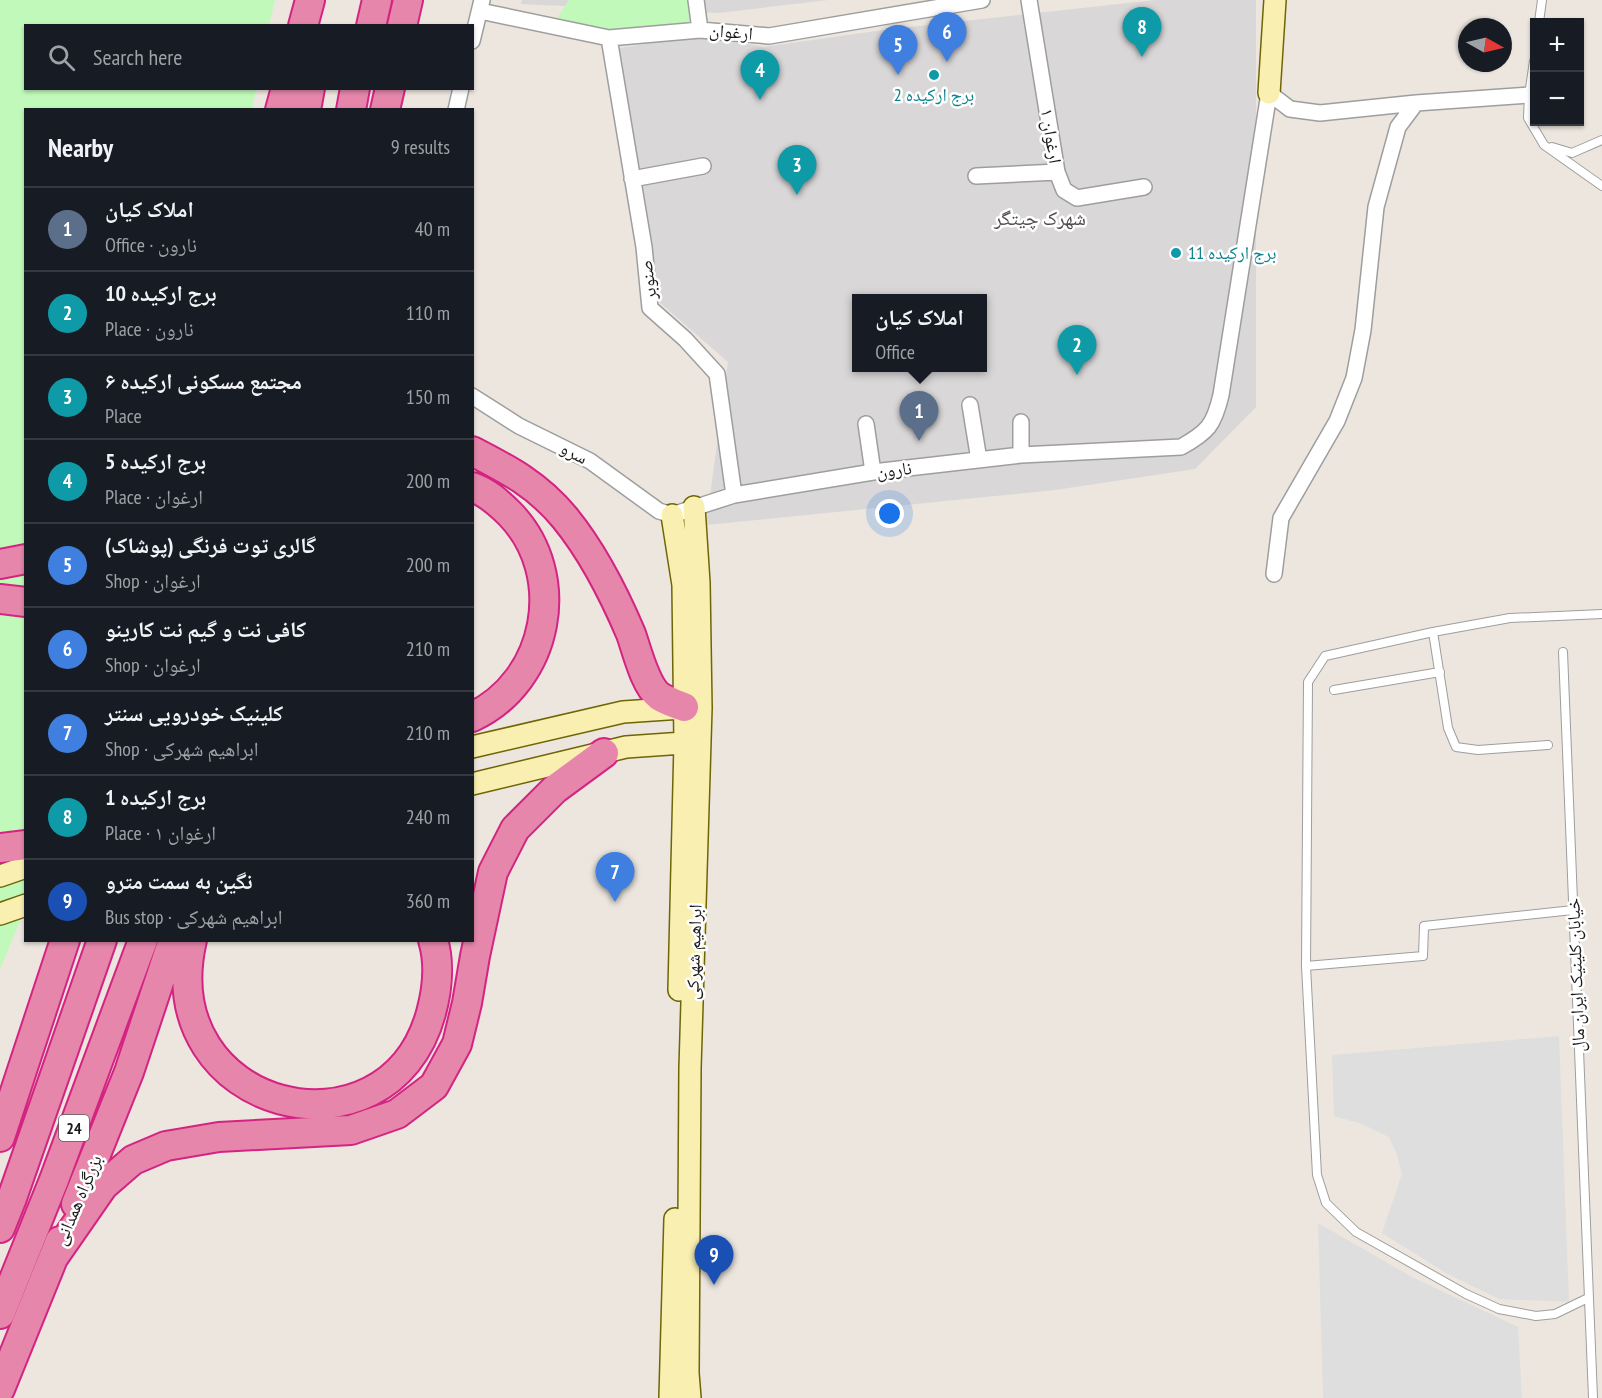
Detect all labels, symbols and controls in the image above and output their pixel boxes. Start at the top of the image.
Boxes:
pin: 8 [1122,8,1162,57]
pin: 6 [928,13,966,62]
street label: ارغوان [708,18,754,45]
north arrow [1458,18,1512,72]
map controls [1530,18,1584,126]
button: + [1530,18,1584,72]
search box [24,24,474,90]
pin: 5 [878,26,918,75]
icon: search [45,41,78,74]
text: Search here [93,43,182,71]
pin: 4 [740,51,780,100]
marker: برج ارکیده 2 [927,68,941,82]
button: − [1530,72,1584,126]
place label: برج ارکیده 2 [894,83,974,107]
street label: ارغوان ۱ [1036,107,1067,165]
text: Nearby [48,131,113,164]
text: 9 results [391,134,450,160]
pin: 3 [778,146,816,195]
text: املاک کیان [105,195,194,223]
district label: شهرک چیتگر [993,205,1086,231]
text: 1 [63,216,72,242]
text: 40 m [415,216,450,242]
text: Office · نارون [105,232,197,258]
place label: برج ارکیده 11 [1188,241,1277,265]
marker: برج ارکیده 11 [1169,246,1183,260]
street label: صنوبر [634,259,661,302]
text: برج ارکیده 10 [105,279,216,307]
popup [852,294,987,372]
text: 2 [63,300,72,326]
text: 110 m [406,300,450,326]
text: املاک کیان [875,303,964,331]
text: Place · نارون [105,316,194,342]
pin: 2 [1058,326,1096,375]
text: Office [875,339,915,365]
text: مجتمع مسکونی ارکیده ۶ [105,367,302,395]
text: 3 [63,384,72,410]
text: 150 m [406,384,450,410]
pin: 1 [900,392,938,441]
text: Place [105,403,142,429]
street label: سرو [557,436,592,469]
text: برج ارکیده 5 [105,447,206,475]
street label: نارون [875,456,913,483]
text: 4 [63,468,72,494]
text: 200 m [406,468,450,494]
text: Place · ارغوان [105,484,203,510]
your location [875,499,904,528]
text: گالری توت فرنگی (پوشاک) [105,531,316,559]
text: 5 [63,552,72,578]
text: 200 m [406,552,450,578]
text: Shop · ارغوان [105,568,201,594]
text: کافی نت و گیم نت کارینو [105,615,306,643]
text: 6 [63,636,72,662]
text: 210 m [406,636,450,662]
text: Shop · ارغوان [105,652,201,678]
text: کلینیک خودرویی سنتر [105,699,283,727]
text: 7 [63,720,72,746]
text: 210 m [406,720,450,746]
text: Shop · ابراهیم شهرکی [105,736,259,762]
text: برج ارکیده 1 [105,783,206,811]
text: 8 [63,804,72,830]
text: 240 m [406,804,450,830]
text: Place · ارغوان ۱ [105,820,216,846]
pin: 7 [596,852,634,902]
text: نگین به سمت مترو [105,867,253,895]
text: 9 [63,888,72,914]
text: 360 m [406,888,450,914]
street label: خیابان کلینیک ایران مال [1561,898,1590,1052]
text: Bus stop · ابراهیم شهرکی [105,904,282,930]
street label: ابراهیم شهرکی [680,904,708,1000]
road number: 24 [59,1115,89,1141]
street label: بزرگراه همدانی [48,1151,107,1249]
pin: 9 [694,1236,734,1285]

